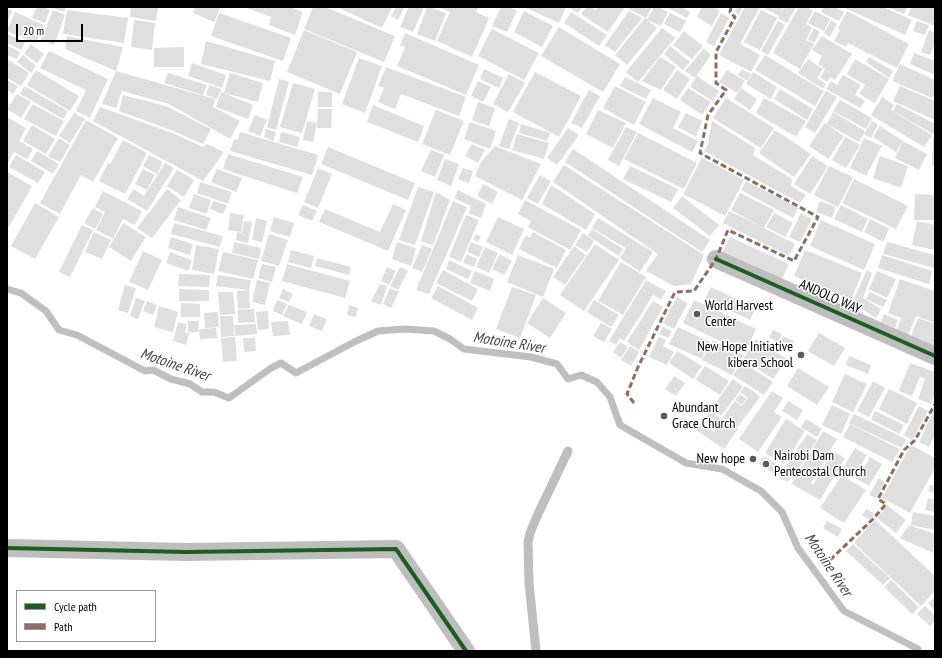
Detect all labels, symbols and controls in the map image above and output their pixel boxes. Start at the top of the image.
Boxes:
scale bar [18,16,85,42]
text: 20 m [23,23,44,38]
street label: ANDOLO WAY [796,276,864,318]
place label: World Harvest Center [705,298,773,330]
marker: World Harvest Center [692,309,702,319]
water label: Motoine River [472,328,546,358]
place label: New Hope Initiative kibera School [697,339,793,372]
water label: Motoine River [138,345,212,385]
marker: New Hope Initiative kibera School [796,350,806,360]
place label: Abundant Grace Church [672,400,735,432]
marker: Abundant Grace Church [659,411,669,421]
place label: Nairobi Dam Pentecostal Church [774,448,866,480]
place label: New hope [696,451,745,467]
marker: New hope [748,454,758,464]
marker: Nairobi Dam Pentecostal Church [761,459,771,469]
water label: Motoine River [800,530,856,600]
legend [16,590,156,642]
text: Cycle path [54,599,97,614]
text: Path [54,619,72,634]

